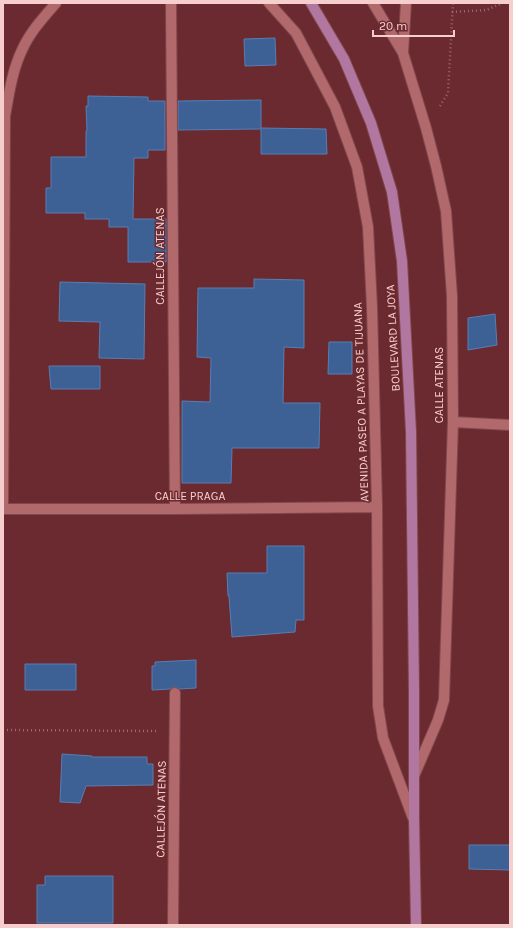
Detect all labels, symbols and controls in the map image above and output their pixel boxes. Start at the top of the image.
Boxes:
scale bar [373,12,454,38]
text: 20 m [379,19,407,33]
street label: CALLEJÓN ATENAS [152,207,167,305]
street label: BOULEVARD LA JOYA [383,284,403,392]
street label: AVENIDA PASEO A PLAYAS DE TIJUANA [351,302,371,502]
street label: CALLE ATENAS [432,347,446,423]
street label: CALLE PRAGA [155,489,225,503]
street label: CALLEJÓN ATENAS [152,760,169,858]

